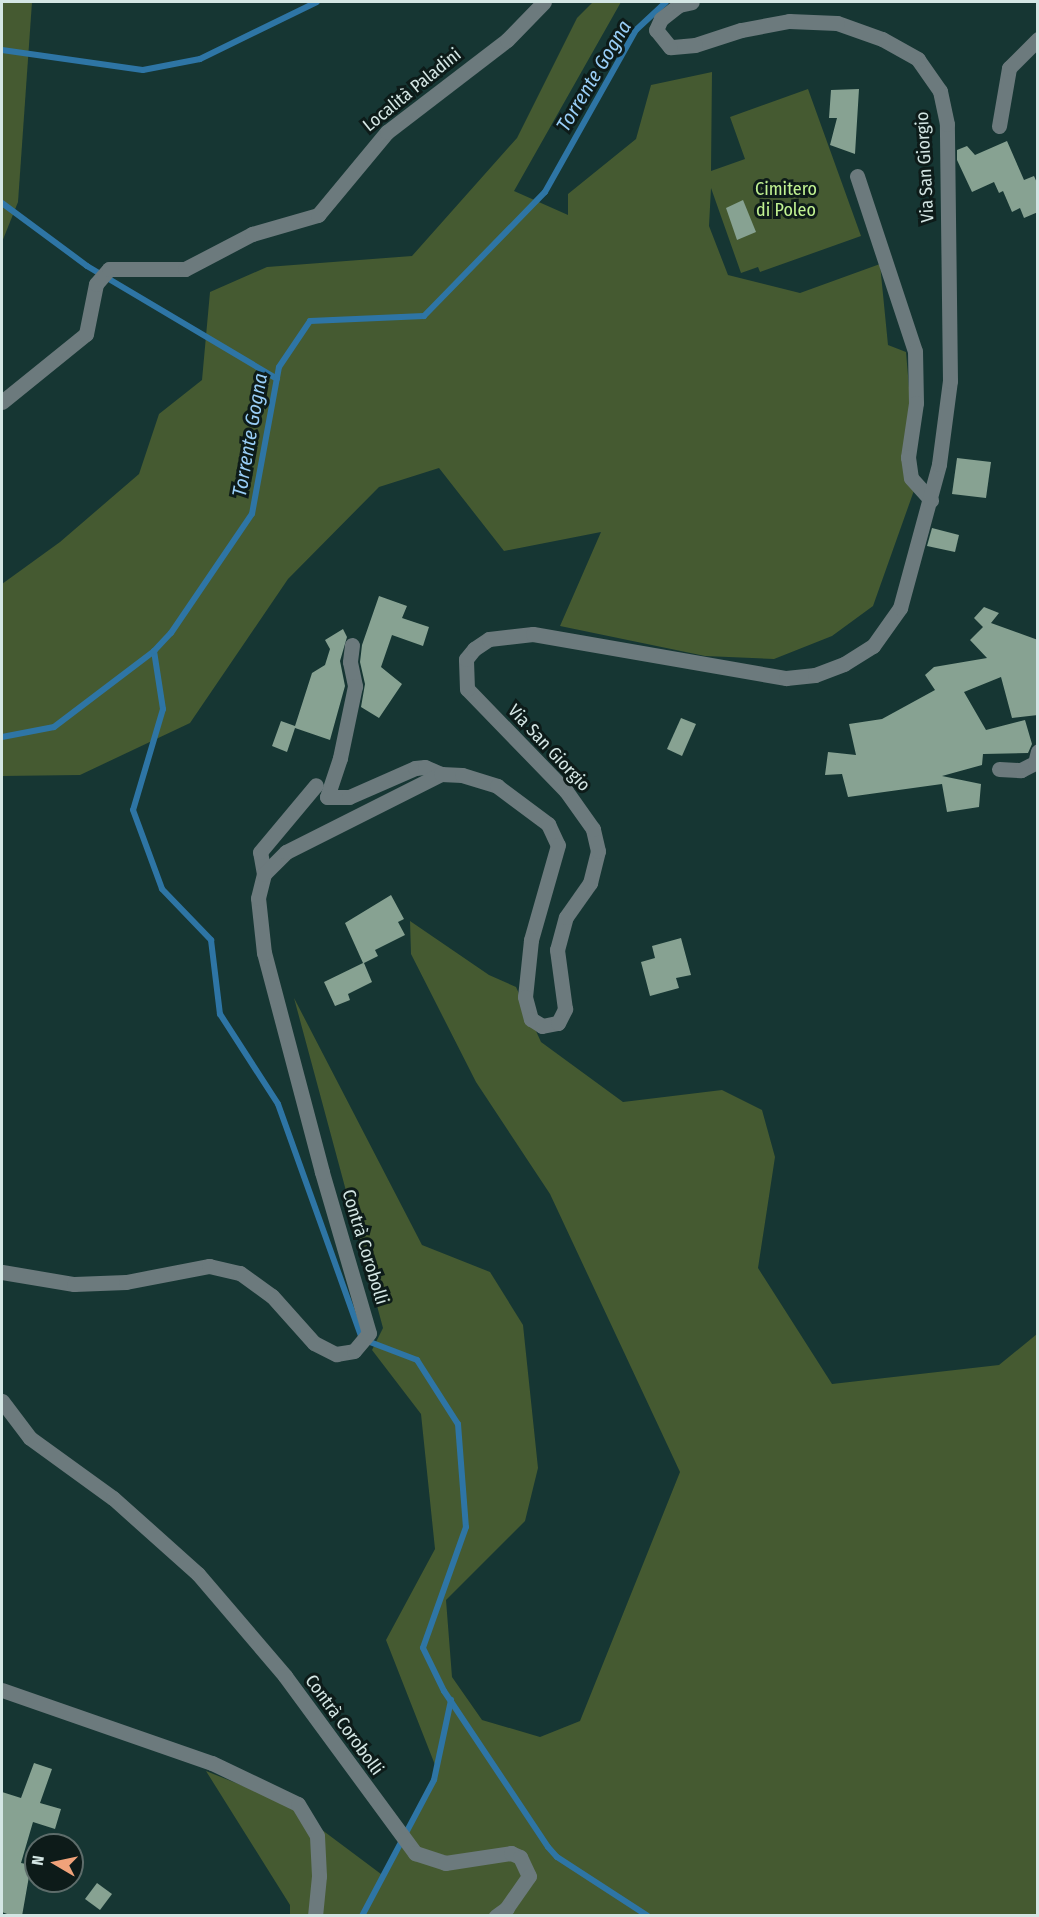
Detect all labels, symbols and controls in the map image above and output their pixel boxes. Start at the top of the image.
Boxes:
water label: Torrente Gogna [551,16,637,136]
street label: Località Paladini [359,44,465,136]
street label: Via San Giorgio [911,111,939,223]
park label: Cimitero di Poleo [755,179,817,222]
water label: Torrente Gogna [227,371,273,499]
street label: Via San Giorgio [503,700,595,796]
street label: Contrà Corobolli [337,1187,393,1307]
street label: Contrà Corobolli [300,1671,388,1779]
north arrow [24,1833,84,1893]
text: N [28,1854,48,1867]

